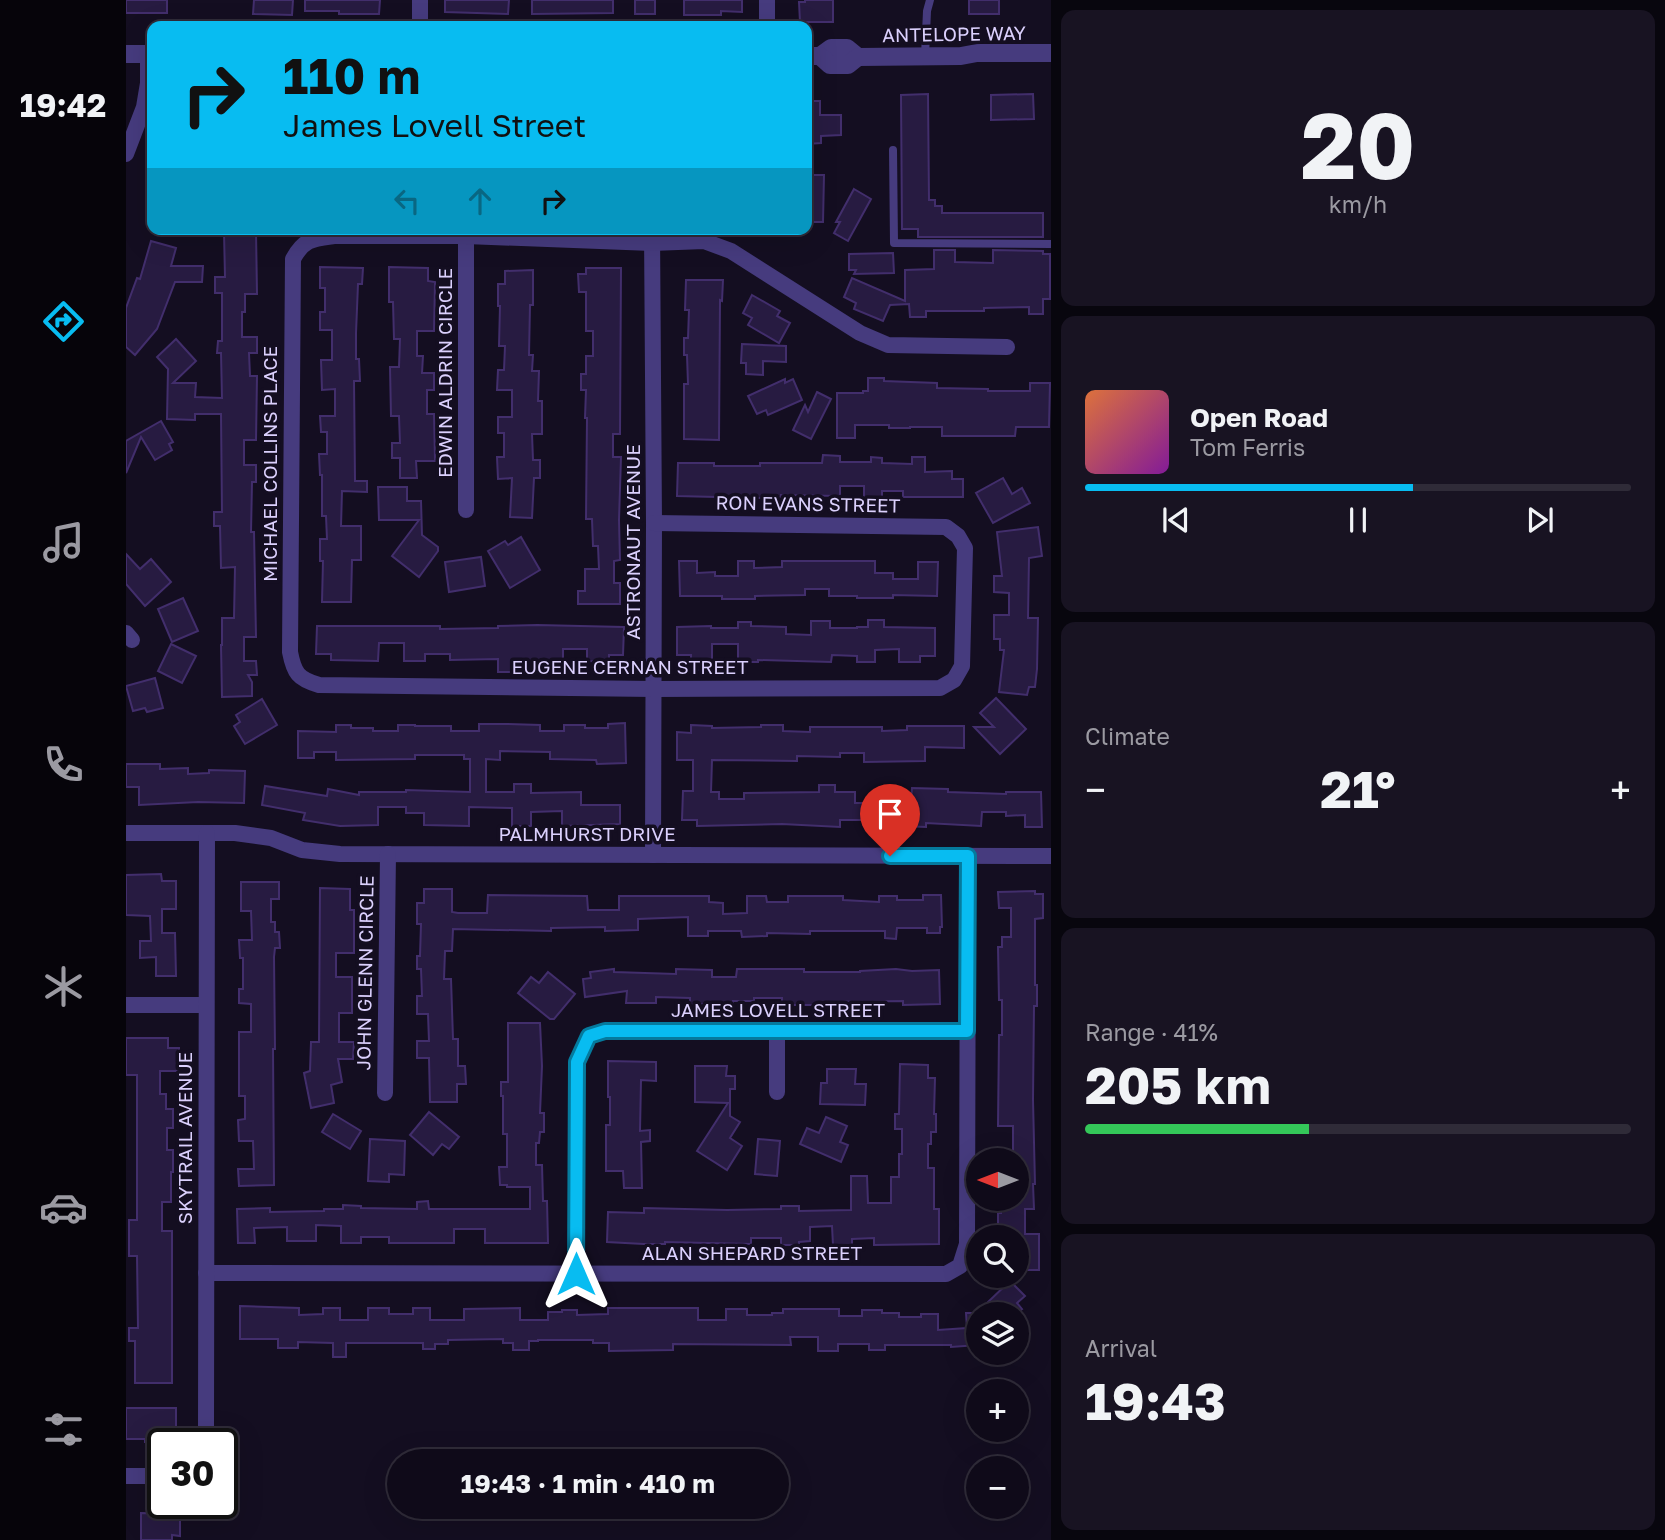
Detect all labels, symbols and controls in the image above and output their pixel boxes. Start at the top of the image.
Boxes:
street label: ANTELOPE WAY [882,21,1026,46]
text: 110 m [283,46,420,105]
icon: right [168,49,259,140]
text: 19:42 [20,86,106,124]
text: 20 [1301,90,1415,199]
text: James Lovell Street [283,106,586,144]
icon: left [388,182,426,220]
icon: ahead [461,182,499,220]
icon: right [534,182,572,220]
text: km/h [1329,190,1387,218]
street label: EDWIN ALDRIN CIRCLE [433,268,456,478]
icon: directions [39,297,88,346]
street label: MICHAEL COLLINS PLACE [258,346,281,582]
text: Open Road [1190,402,1328,433]
text: Tom Ferris [1190,433,1305,461]
street label: ASTRONAUT AVENUE [621,444,644,640]
street label: RON EVANS STREET [715,490,901,517]
icon: previous [1157,501,1195,539]
icon: pause [1339,501,1377,539]
icon: next [1521,501,1559,539]
icon: music [39,518,88,567]
street label: EUGENE CERNAN STREET [512,655,749,678]
text: Climate [1085,722,1170,750]
icon: phone [39,740,88,789]
text: 21° [1320,757,1396,819]
text: − [1085,767,1106,812]
text: + [1610,767,1631,812]
pin [860,784,920,856]
icon: arrive [871,795,909,833]
street label: PALMHURST DRIVE [498,822,676,845]
street label: JOHN GLENN CIRCLE [351,875,378,1071]
icon: climate [39,962,88,1011]
street label: JAMES LOVELL STREET [671,998,885,1021]
text: Range · 41% [1085,1018,1218,1046]
street label: SKYTRAIL AVENUE [173,1052,196,1224]
text: 205 km [1085,1053,1271,1115]
north arrow [966,1148,1029,1211]
map controls [966,1148,1029,1519]
icon: car [39,1183,88,1232]
button: search [966,1225,1029,1288]
position arrow [539,1237,613,1311]
street label: ALAN SHEPARD STREET [642,1241,863,1264]
button: layers [966,1302,1029,1365]
text: Arrival [1085,1334,1157,1362]
text: 19:43 [1085,1369,1226,1431]
button: + [966,1379,1029,1442]
icon: filters [39,1405,88,1454]
speed limit sign: 30 [147,1428,238,1519]
button: − [966,1456,1029,1519]
text: 19:43 · 1 min · 410 m [461,1468,715,1499]

